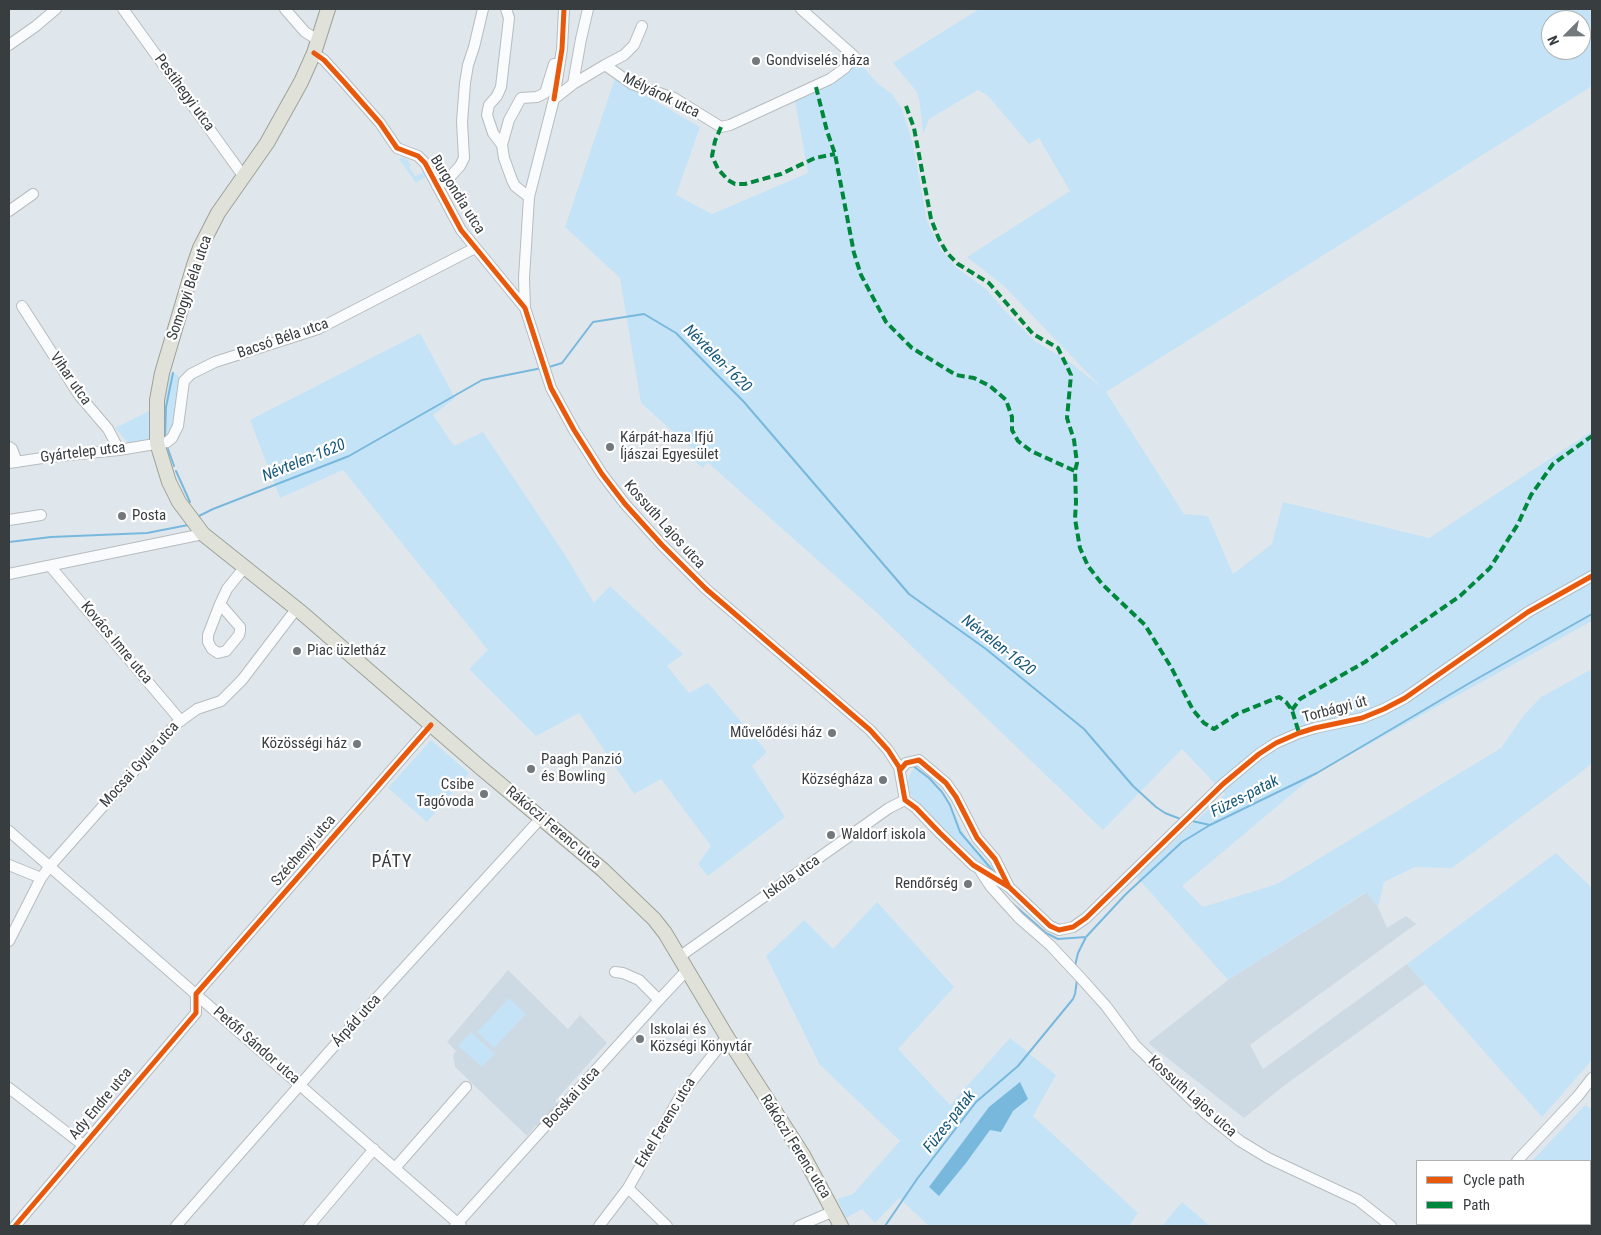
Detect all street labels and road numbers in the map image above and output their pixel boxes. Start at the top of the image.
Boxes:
street label: Pestihegyi utca [150,51,218,135]
street label: Mélyárok utca [620,70,702,122]
street label: Burgondia utca [426,152,488,238]
street label: Somogyi Béla utca [164,233,216,343]
street label: Bacsó Béla utca [235,315,331,363]
street label: Vihar utca [45,349,95,409]
street label: Gyártelep utca [39,439,127,467]
street label: Kossuth Lajos utca [620,477,708,573]
street label: Kovács Imre utca [76,598,156,688]
street label: Torbágyi út [1301,693,1369,727]
street label: Mocsai Gyula utca [97,719,183,811]
street label: Rákóczi Ferenc utca [502,783,604,873]
street label: Széchenyi utca [268,812,340,890]
street label: Iskola utca [760,852,824,904]
street label: Árpád utca [329,991,385,1051]
street label: Petőfi Sándor utca [209,1003,303,1089]
street label: Kossuth Lajos utca [1144,1053,1240,1141]
street label: Ady Endre utca [66,1064,136,1144]
street label: Bocskai utca [540,1064,604,1132]
street label: Erkel Ferenc utca [632,1075,700,1171]
street label: Rákóczi Ferenc utca [756,1092,834,1202]

